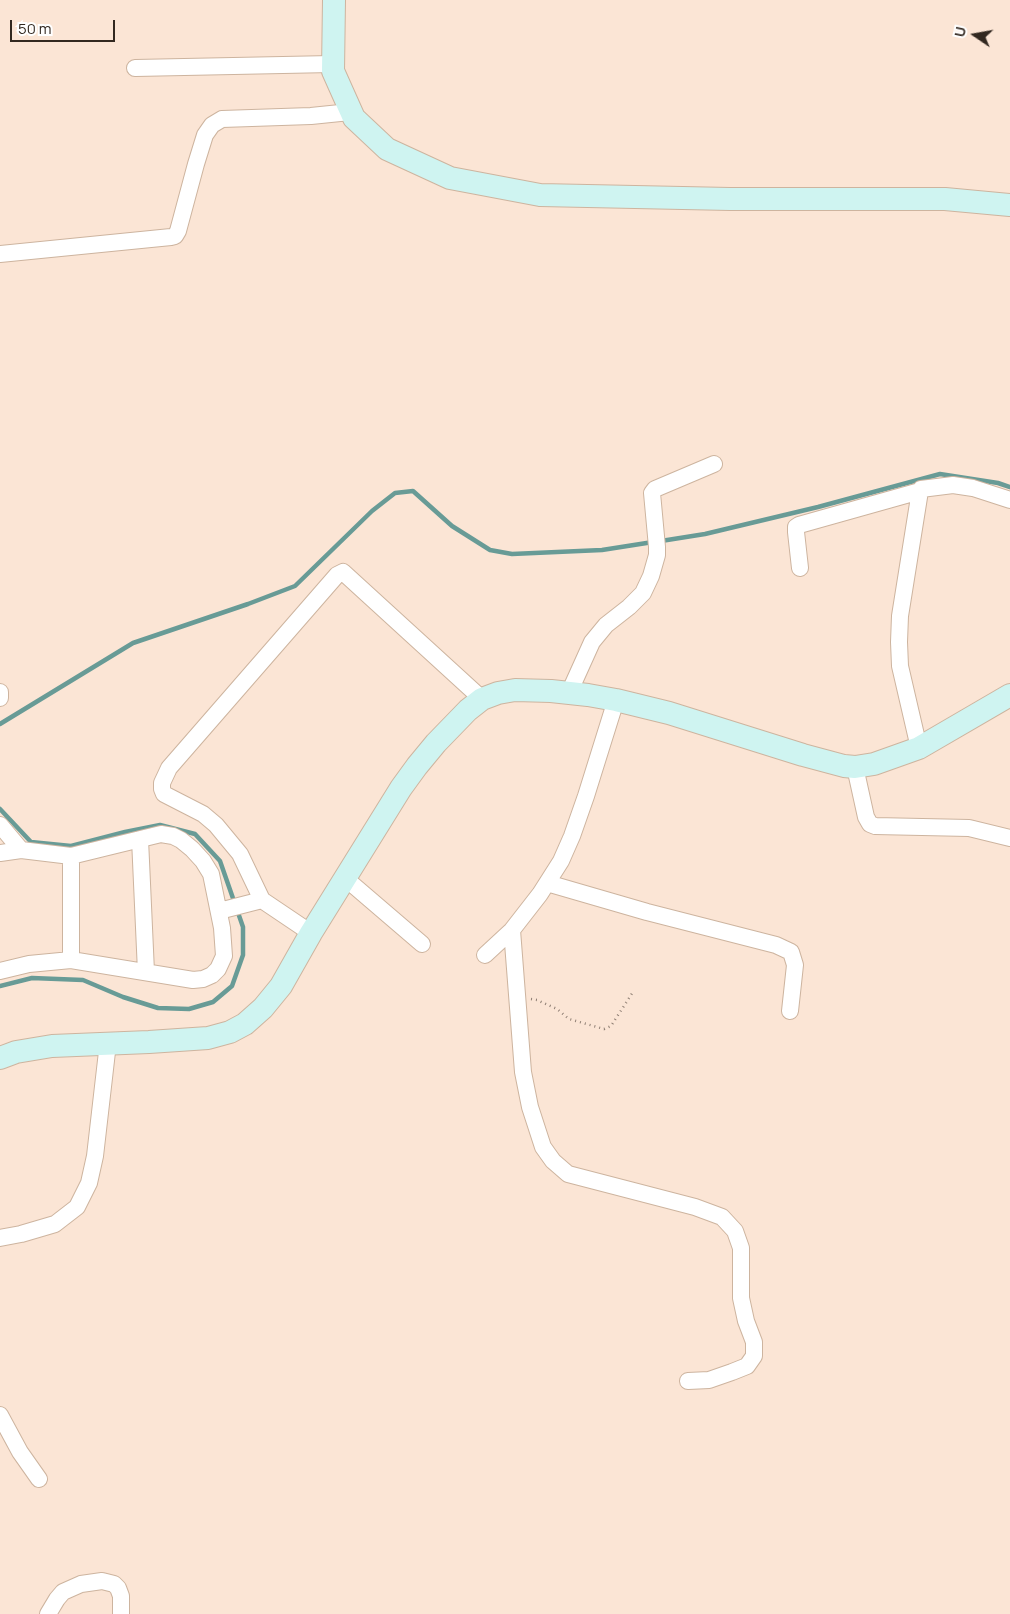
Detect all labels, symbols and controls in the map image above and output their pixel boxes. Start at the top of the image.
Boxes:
scale bar [12,10,118,42]
north arrow [950,10,1000,60]
text: 50 m [18,18,52,39]
text: U [949,25,970,39]

